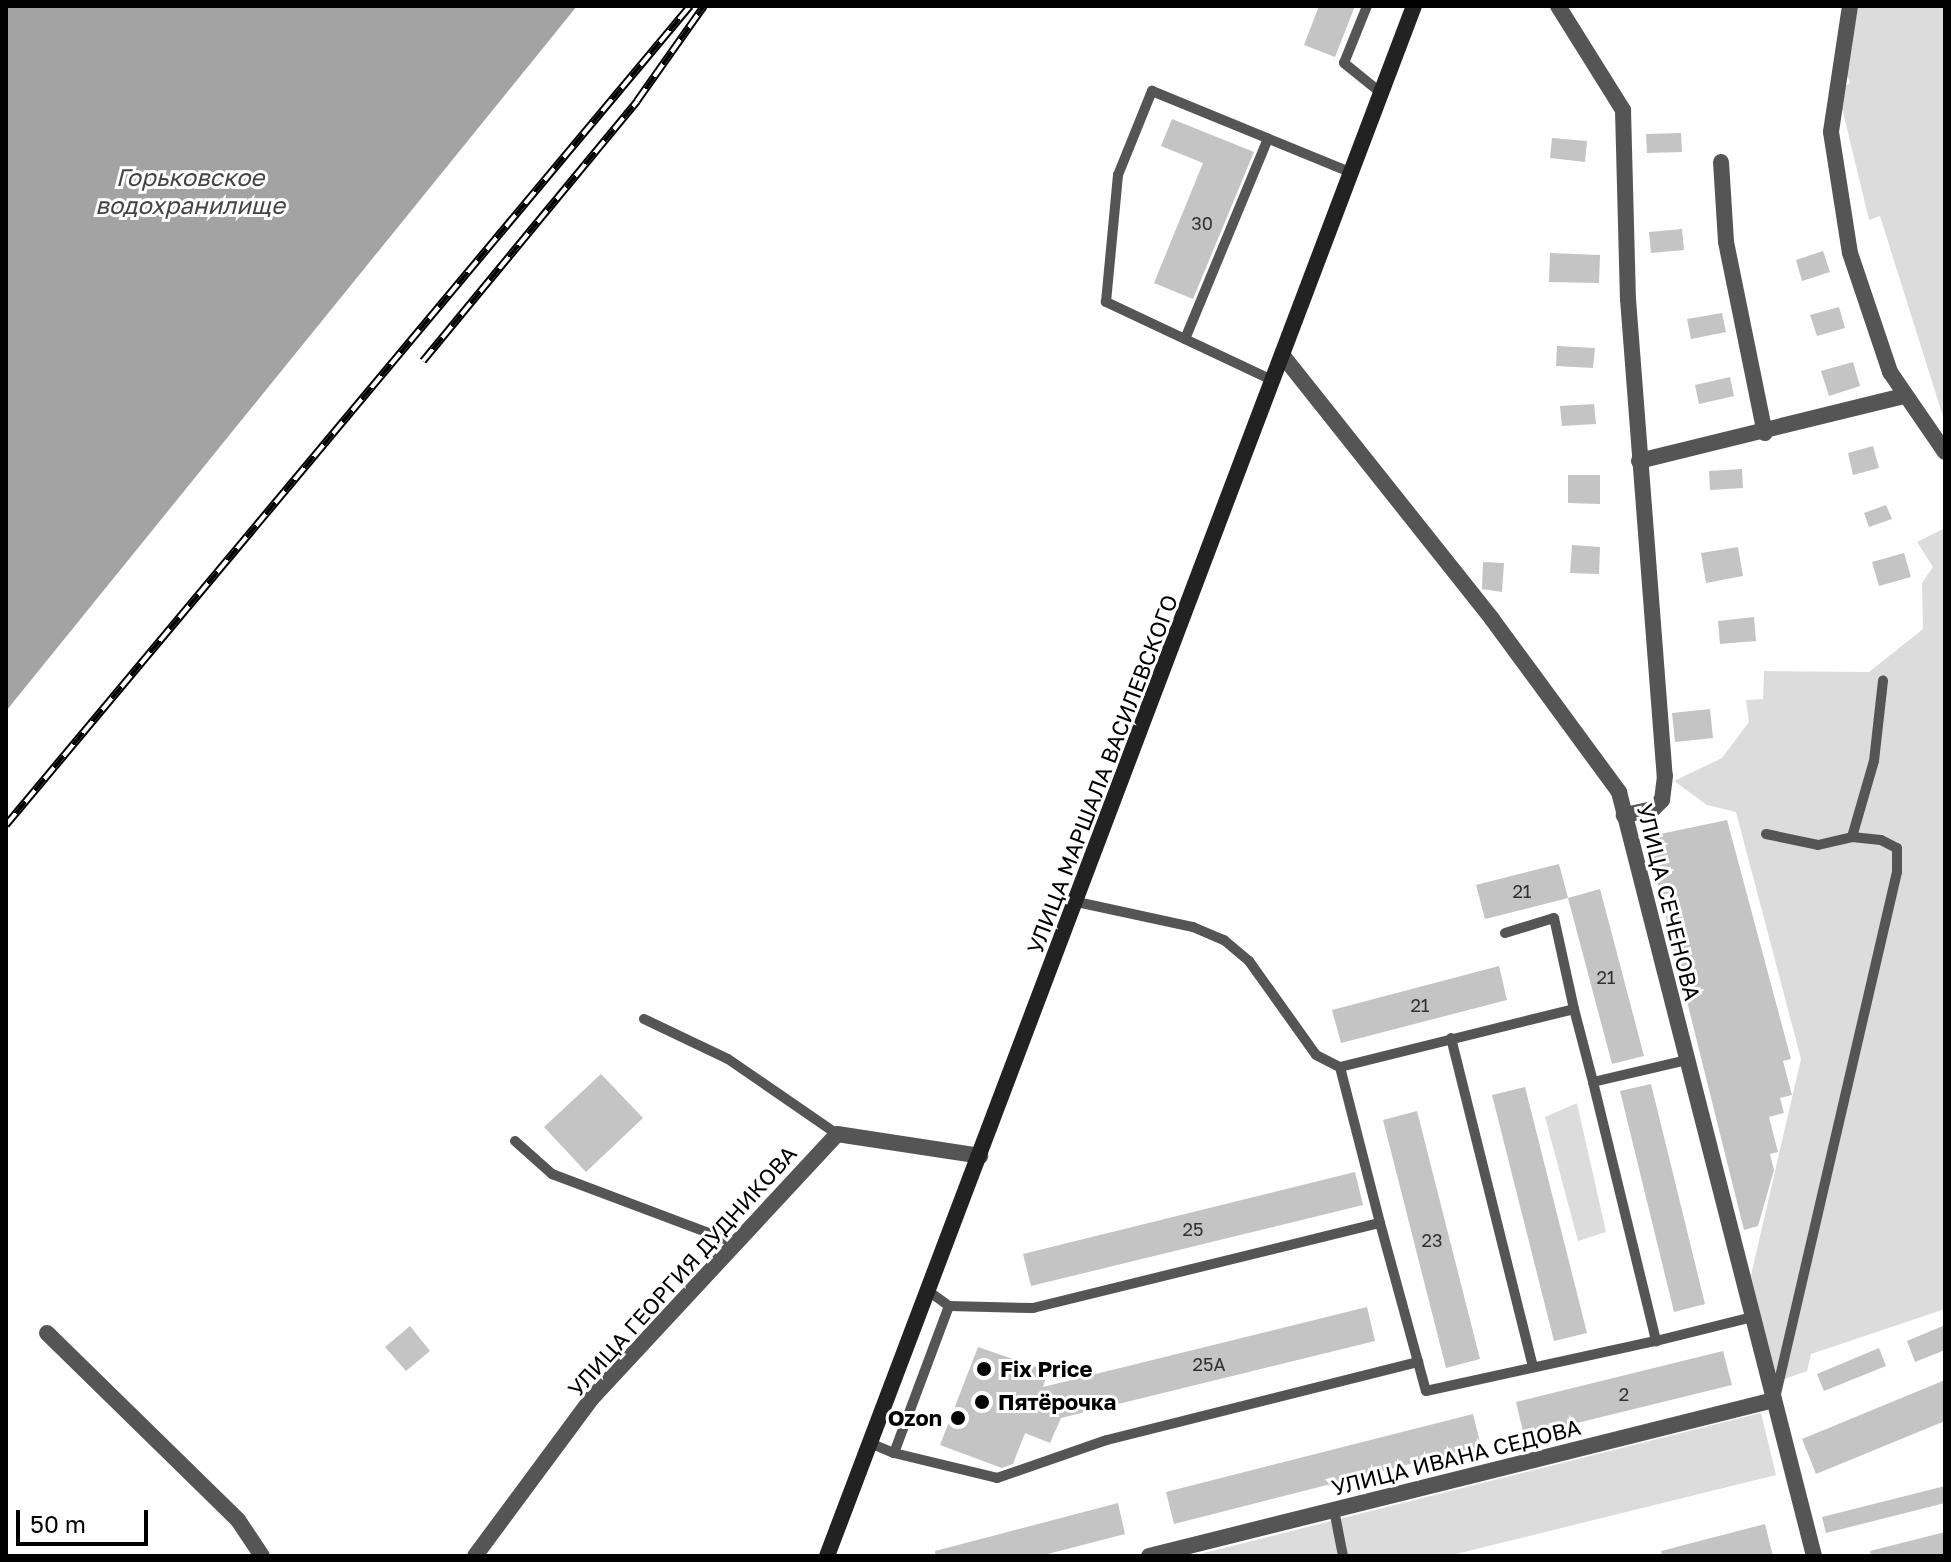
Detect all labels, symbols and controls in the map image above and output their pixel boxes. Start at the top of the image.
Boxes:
water label: Горьковское водохранилище [95,163,285,219]
house number: 30 [1191,212,1213,234]
street label: УЛИЦА МАРШАЛА ВАСИЛЕВСКОГО [1021,591,1183,957]
street label: УЛИЦА СЕЧЕНОВА [1632,801,1706,1003]
house number: 21 [1512,880,1532,902]
house number: 21 [1596,966,1616,988]
house number: 21 [1410,994,1430,1016]
street label: УЛИЦА ГЕОРГИЯ ДУДНИКОВА [562,1140,802,1402]
house number: 25 [1183,1218,1203,1240]
house number: 23 [1422,1229,1442,1251]
house number: 25А [1193,1353,1225,1375]
place label: Fix Price [1000,1356,1092,1382]
marker: Fix Price [975,1360,993,1378]
house number: 2 [1619,1383,1629,1405]
place label: Пятёрочка [998,1389,1116,1415]
marker: Пятёрочка [973,1393,991,1411]
place label: Ozon [888,1405,942,1431]
marker: Ozon [949,1409,967,1427]
street label: УЛИЦА ИВАНА СЕДОВА [1329,1413,1583,1501]
scale bar [20,1494,152,1544]
text: 50 m [30,1509,86,1538]

